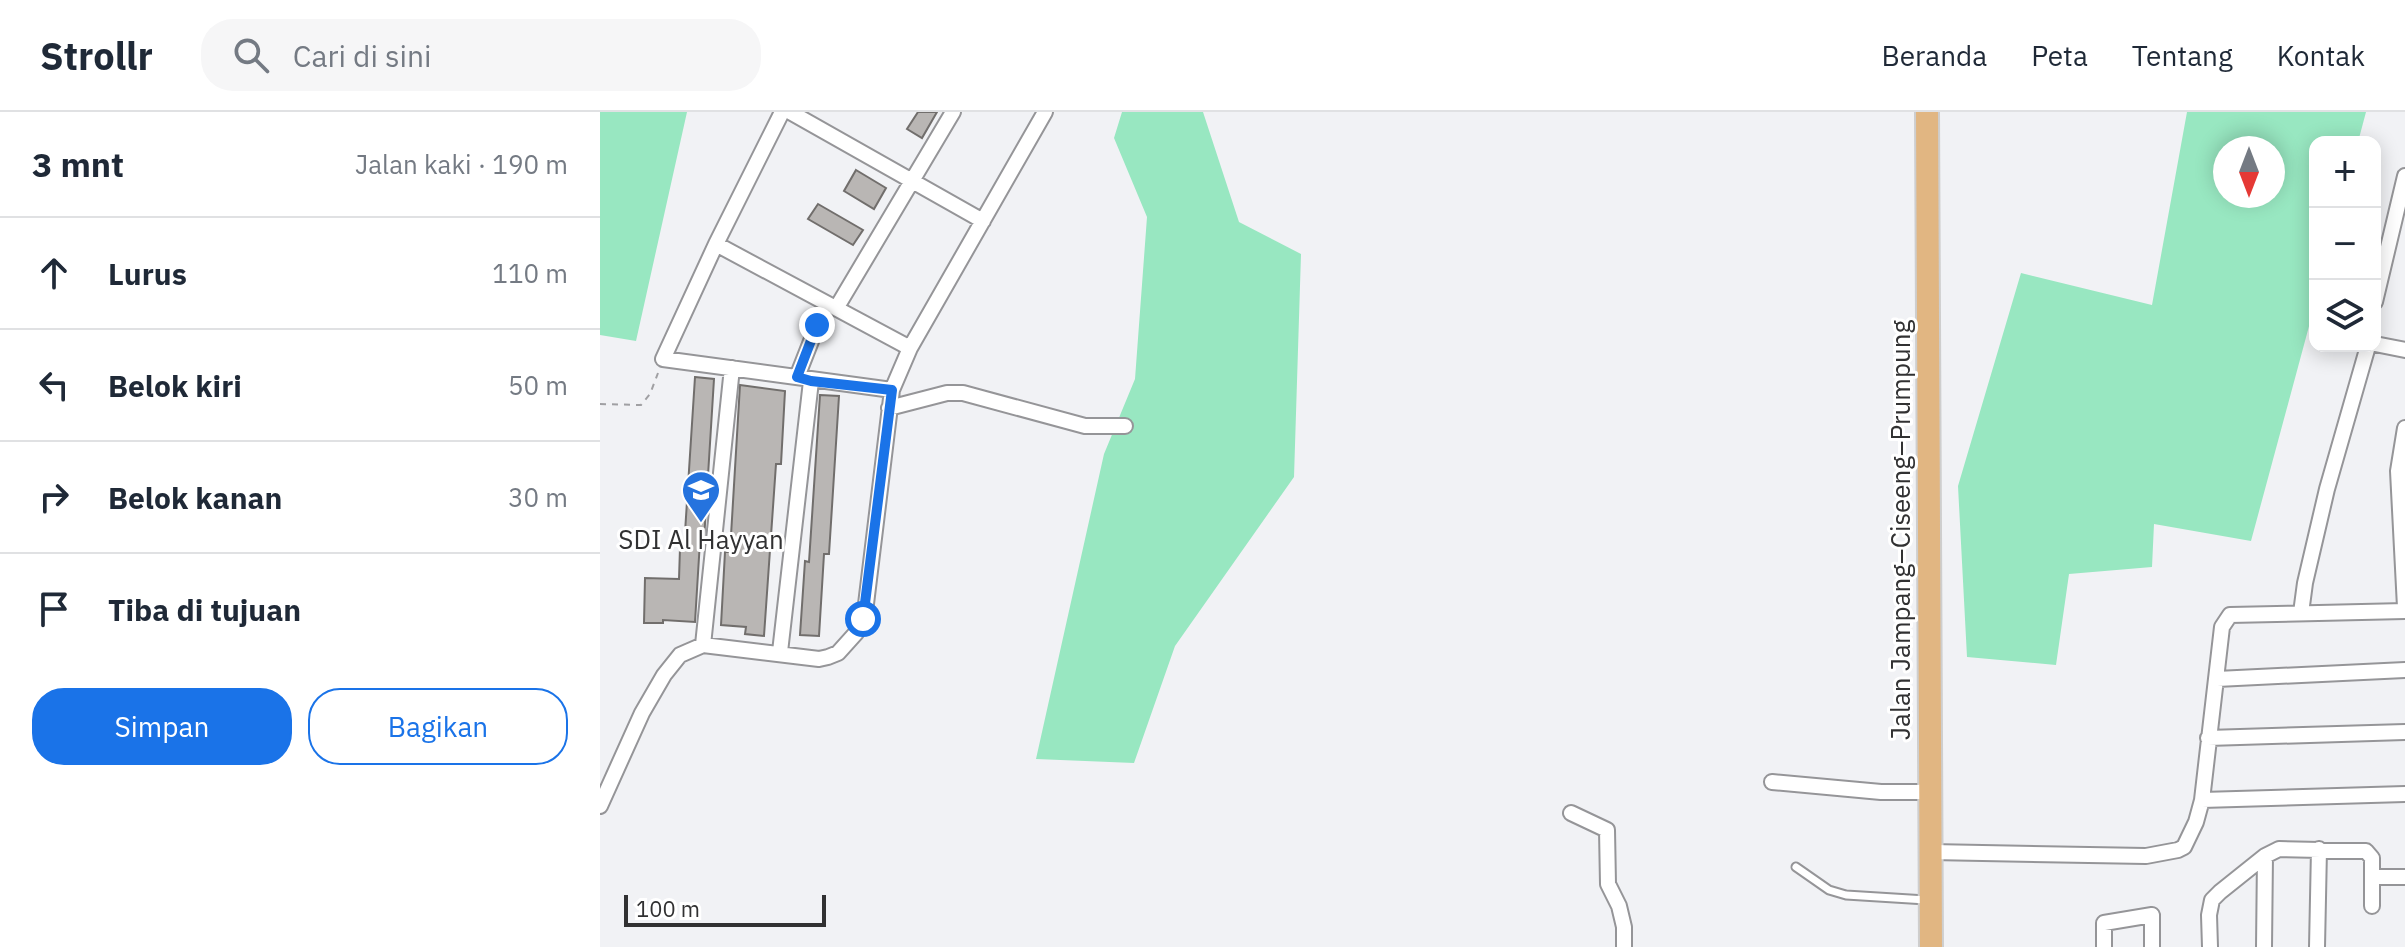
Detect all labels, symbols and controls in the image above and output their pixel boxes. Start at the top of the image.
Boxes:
search box [201,19,761,91]
text: Strollr [40,31,153,80]
icon: search [229,33,273,77]
text: Cari di sini [293,36,432,75]
text: Beranda [1881,37,1987,74]
text: Peta [2031,37,2088,74]
text: Tentang [2132,37,2233,74]
text: Kontak [2277,37,2365,74]
north arrow [2213,136,2285,208]
map controls [2309,136,2381,352]
button: + [2309,136,2381,208]
text: 3 mnt [32,142,124,186]
text: Jalan kaki · 190 m [355,147,568,181]
button: − [2309,208,2381,280]
icon: ahead [32,251,76,295]
text: Lurus [108,254,187,293]
text: 110 m [492,256,568,290]
button: layers [2309,280,2381,352]
route end [799,307,835,343]
street label: Jalan Jampang–Ciseeng–Prumpung [1883,319,1917,740]
icon: left [32,363,76,407]
text: Belok kiri [108,366,242,405]
text: 50 m [508,368,568,402]
school or university icon: SDI Al Hayyan [680,469,722,524]
icon: right [32,475,76,519]
text: Belok kanan [108,478,282,517]
text: 30 m [508,480,568,514]
place label: SDI Al Hayyan [618,522,784,556]
icon: arrive [32,587,76,631]
text: Tiba di tujuan [108,590,301,629]
route start [845,601,881,637]
button: Simpan [32,688,292,765]
button: Bagikan [308,688,568,765]
scale bar [624,891,826,927]
text: 100 m [636,894,700,923]

